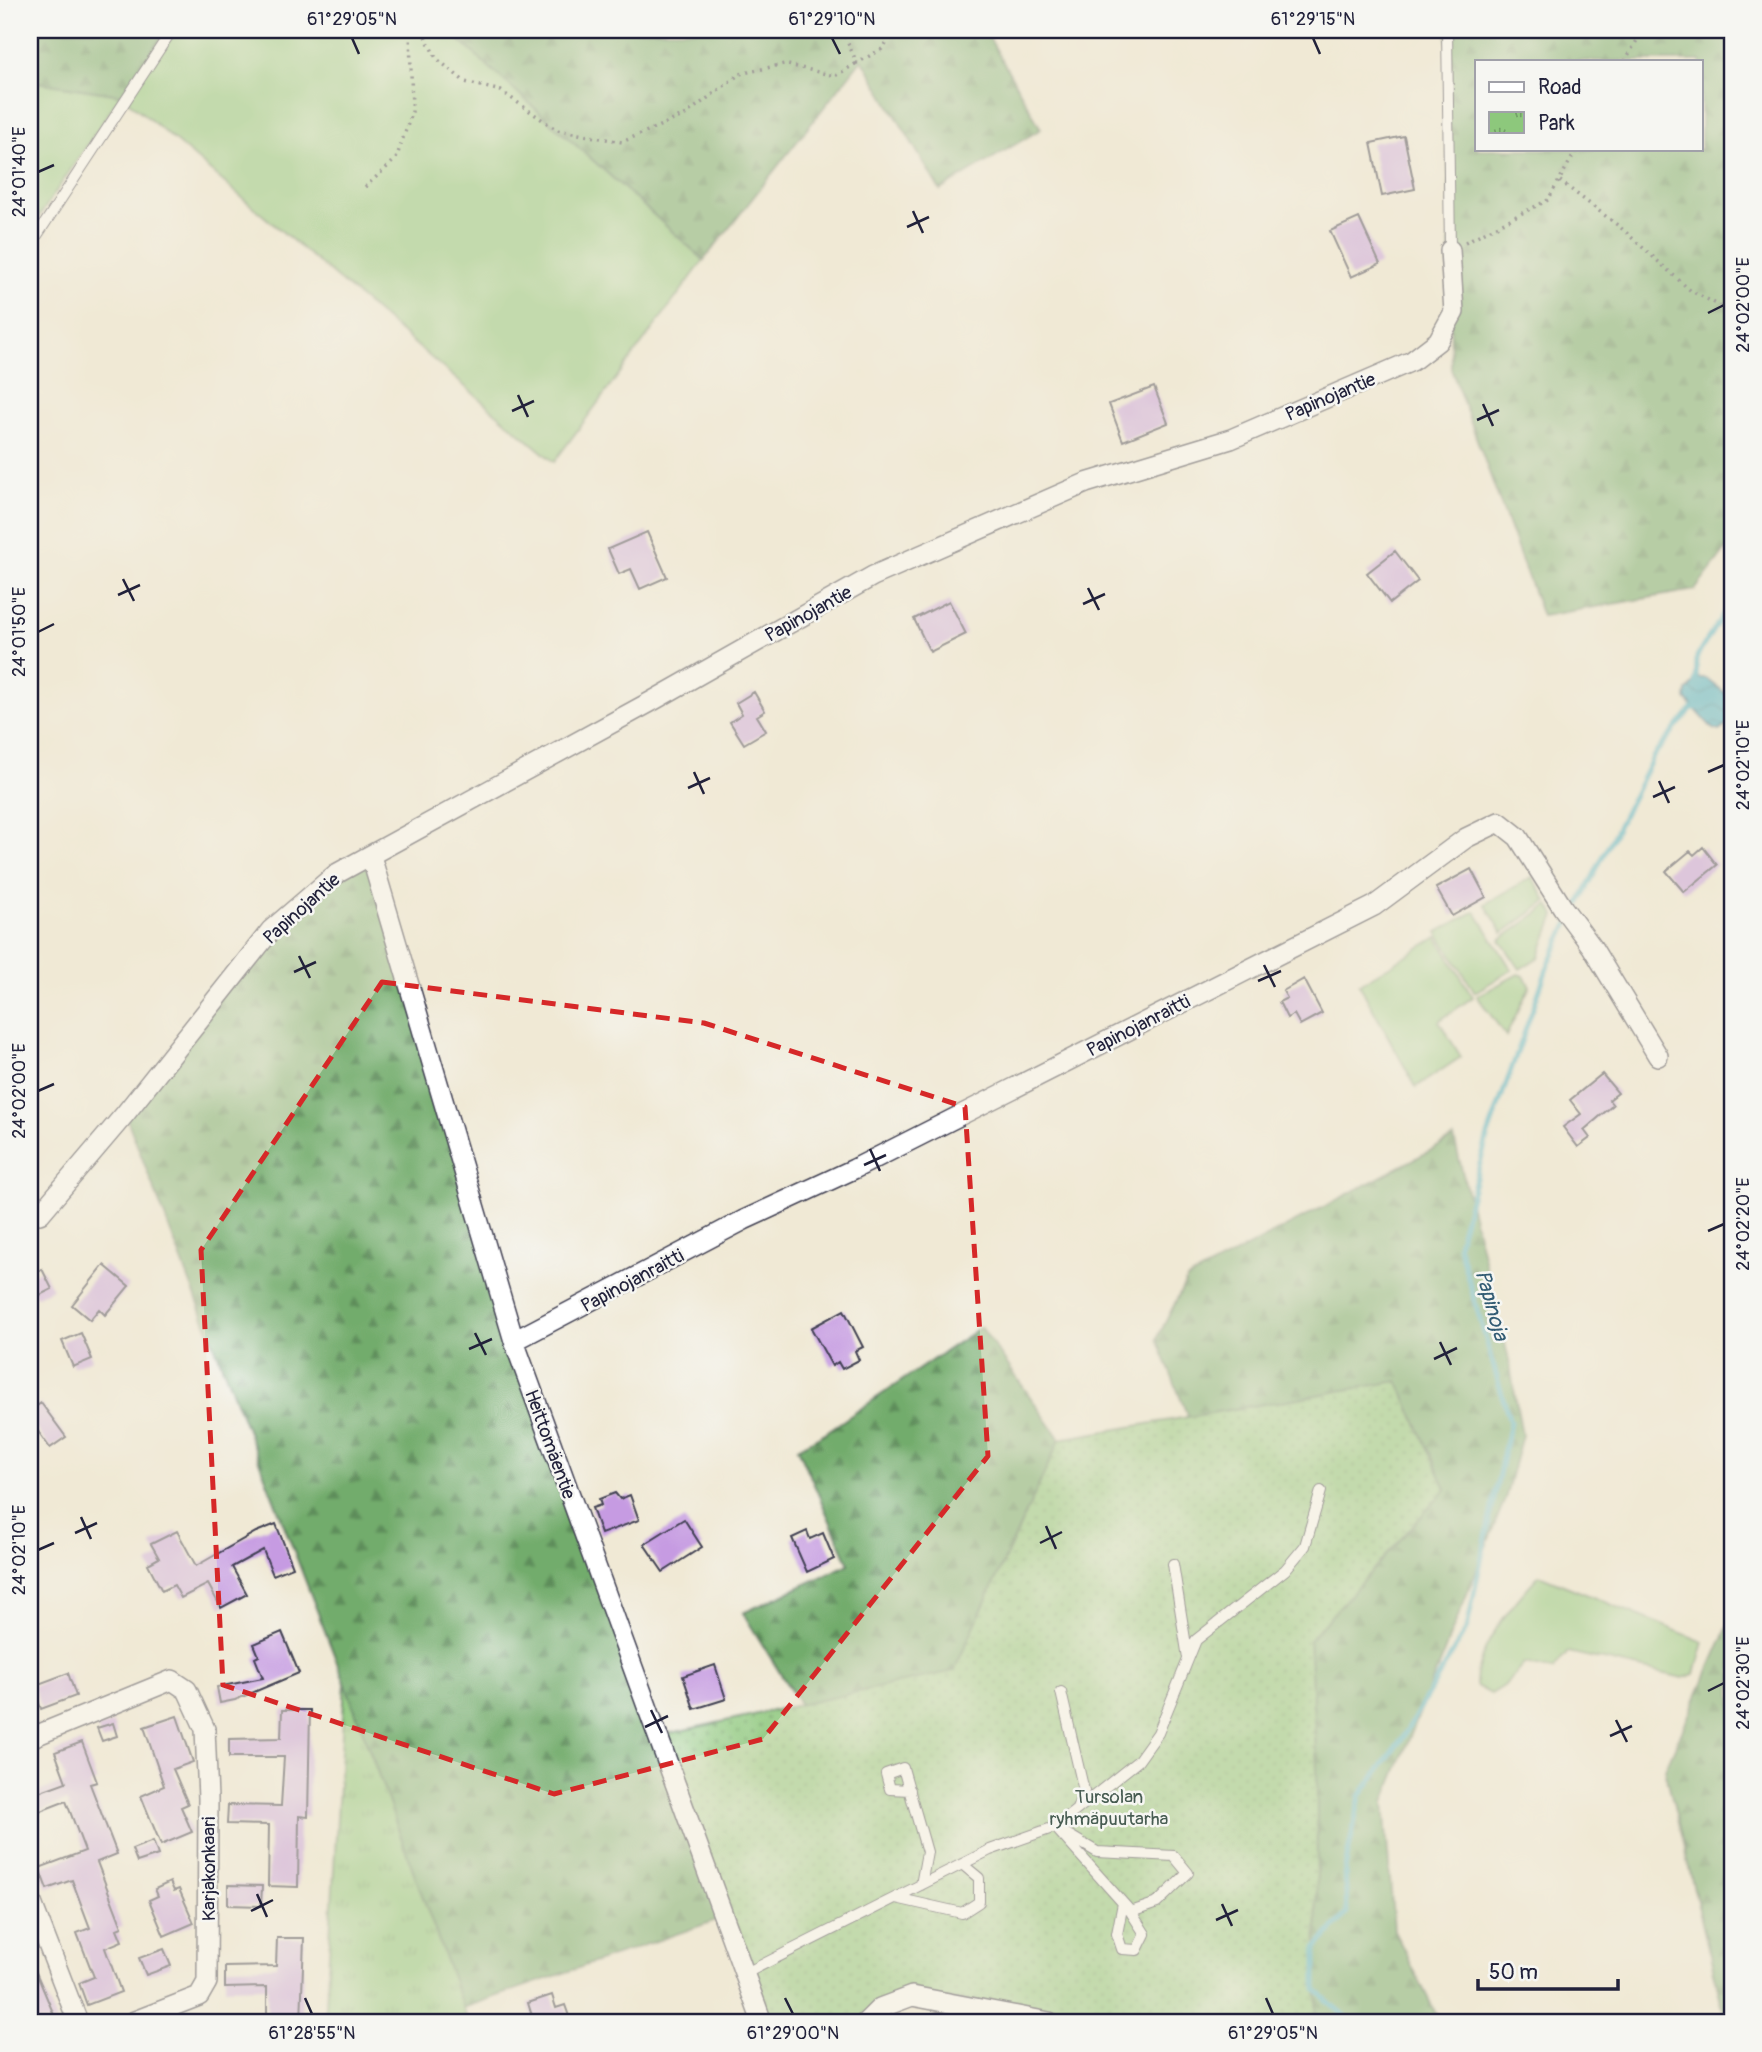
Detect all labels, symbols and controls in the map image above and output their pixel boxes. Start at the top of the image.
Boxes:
text: 61°29'05"N [307,8,397,31]
text: 61°29'10"N [788,8,876,31]
text: 61°29'15"N [1271,8,1355,31]
legend [1475,60,1702,150]
text: Road [1538,74,1582,101]
text: Park [1538,110,1575,137]
text: 24°01'40"E [8,127,31,217]
text: 24°02'00"E [1732,257,1755,353]
street label: Papinojantie [1282,367,1380,427]
street label: Papinojantie [761,580,857,648]
text: 24°01'50"E [8,587,31,677]
text: 24°02'10"E [1732,720,1755,810]
street label: Papinojantie [258,867,346,950]
street label: Papinojanraitti [1083,990,1194,1062]
text: 24°02'00"E [8,1043,31,1139]
text: 24°02'20"E [1732,1177,1755,1271]
street label: Papinojanraitti [577,1244,688,1318]
water label: Papinoja [1469,1267,1515,1345]
street label: Heittomäentie [519,1386,581,1503]
text: 24°02'10"E [8,1505,31,1595]
text: 24°02'30"E [1732,1636,1755,1730]
park label: Tursolan ryhmäpuutarha [1050,1785,1169,1831]
street label: Karjakonkaari [197,1817,221,1921]
scale bar [1478,1947,1618,1991]
text: 50 m [1489,1959,1538,1986]
text: 61°28'55"N [268,2022,356,2045]
text: 61°29'00"N [747,2022,839,2045]
text: 61°29'05"N [1228,2022,1318,2045]

